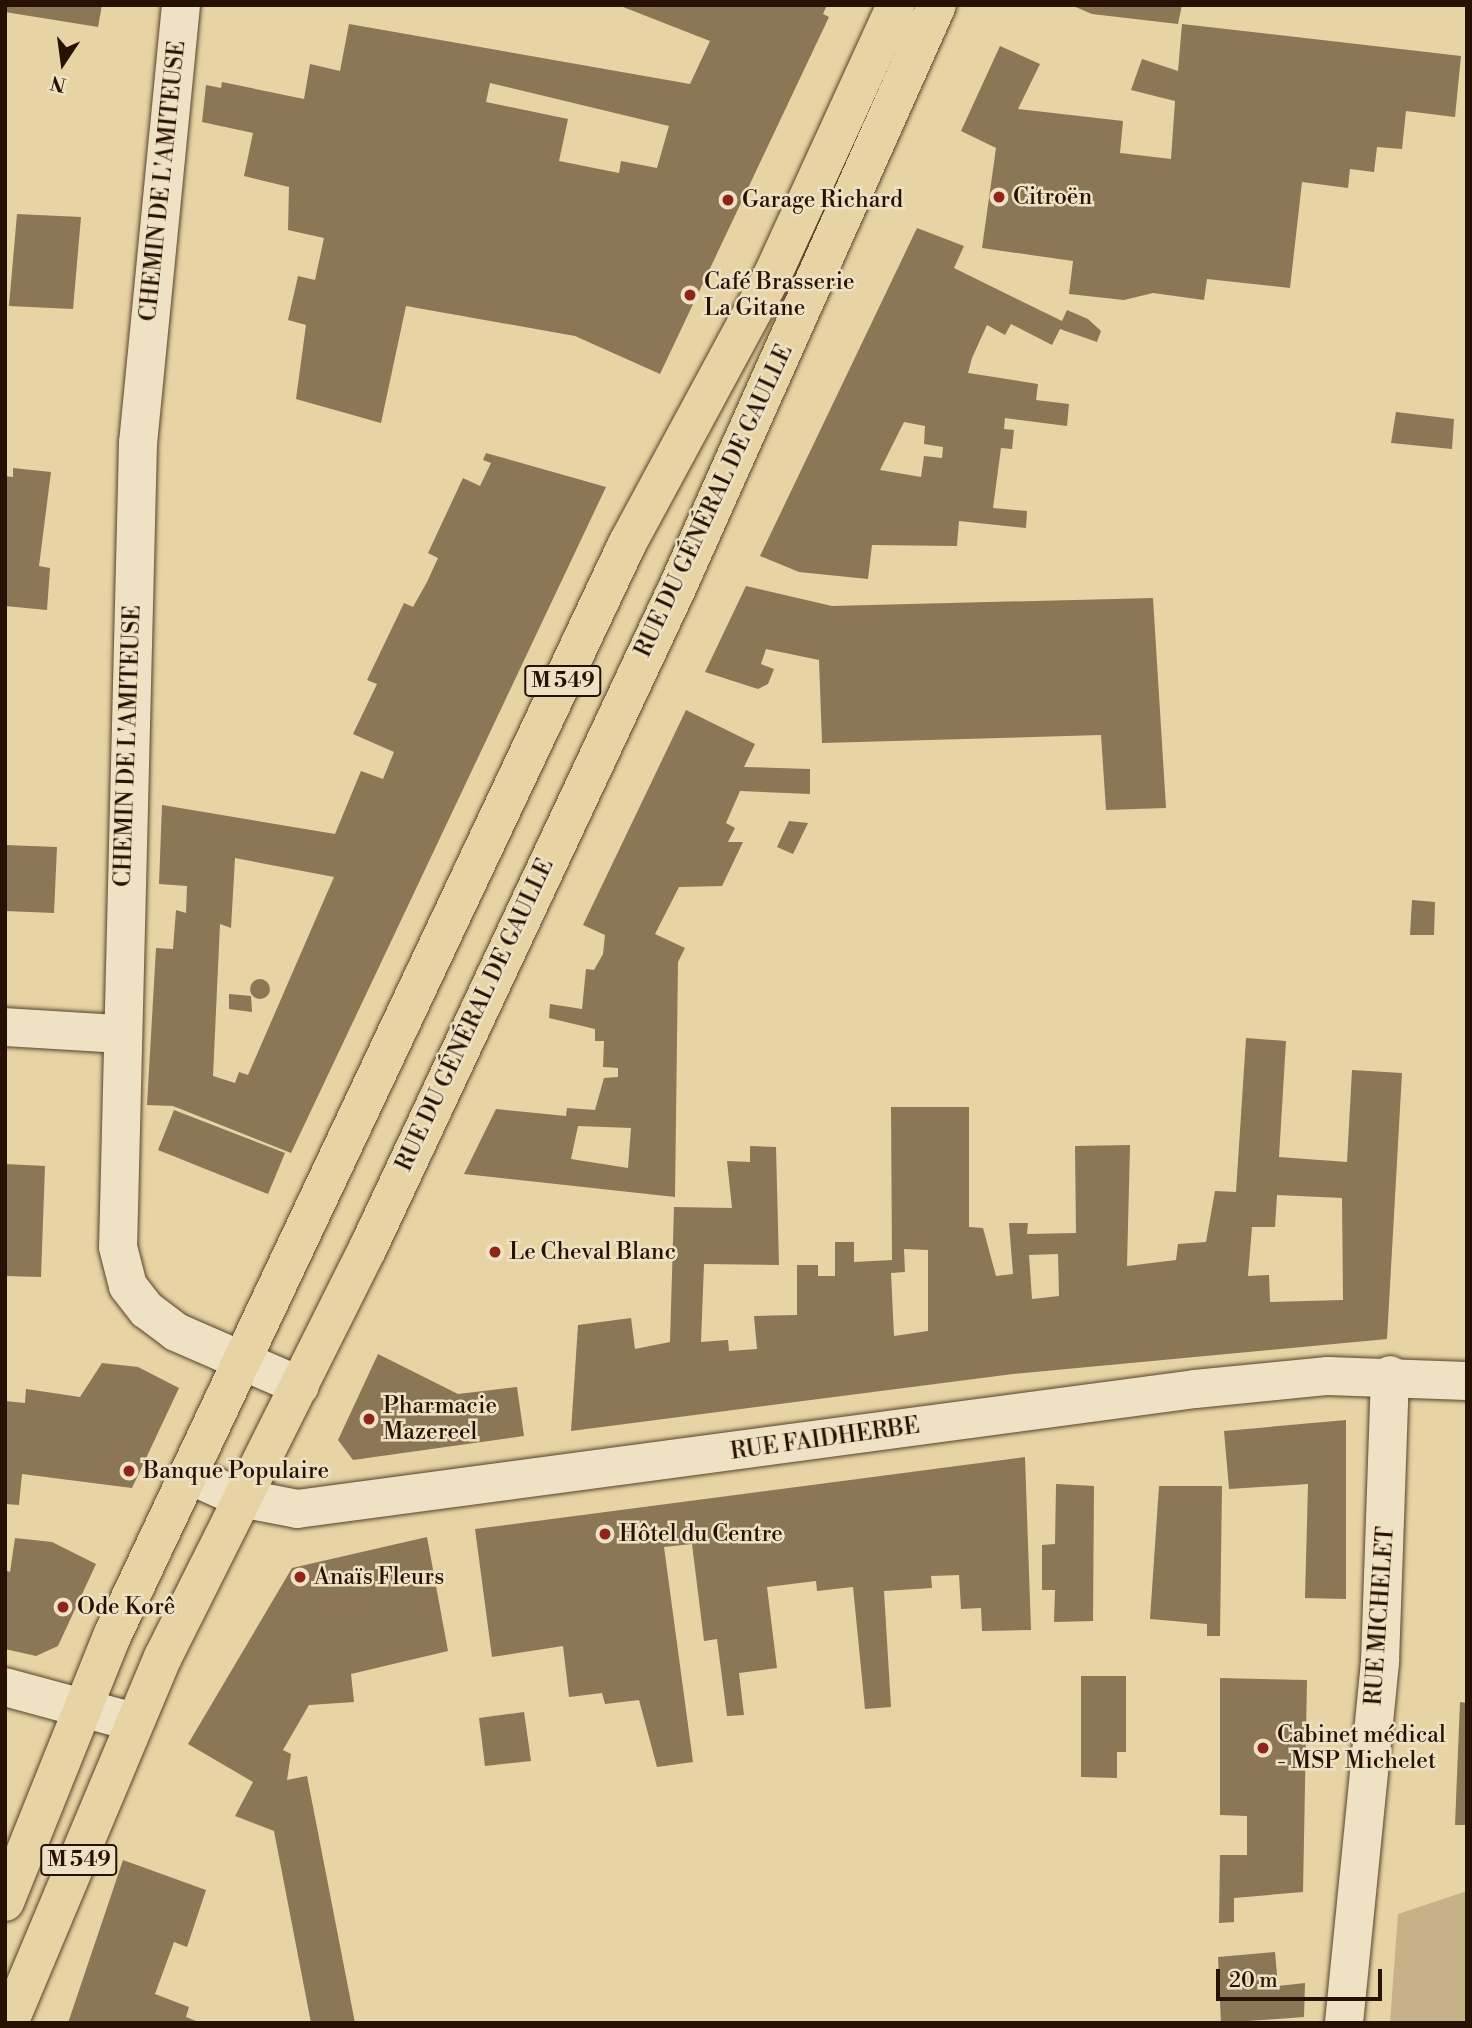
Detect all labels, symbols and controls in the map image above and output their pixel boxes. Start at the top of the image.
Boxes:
north arrow [28,28,98,98]
street label: CHEMIN DE L'AMITEUSE [135,39,191,323]
text: N [48,70,68,97]
place label: Citroën [1013,183,1092,211]
place label: Garage Richard [742,186,903,214]
marker: Citroën [991,189,1007,205]
marker: Garage Richard [720,192,736,208]
place label: Café Brasserie La Gitane [704,268,855,322]
marker: Café Brasserie La Gitane [682,287,698,303]
street label: RUE DU GÉNÉRAL DE GAULLE [629,340,799,662]
street label: CHEMIN DE L'AMITEUSE [109,604,147,888]
road number: M 549 [523,664,603,698]
street label: RUE DU GÉNÉRAL DE GAULLE [390,854,560,1176]
place label: Le Cheval Blanc [509,1238,676,1266]
marker: Le Cheval Blanc [487,1244,503,1260]
place label: Pharmacie Mazereel [383,1392,497,1446]
marker: Pharmacie Mazereel [361,1411,377,1427]
street label: RUE FAIDHERBE [729,1412,921,1466]
place label: Banque Populaire [143,1457,329,1485]
marker: Banque Populaire [121,1463,137,1479]
place label: Hôtel du Centre [619,1520,783,1548]
street label: RUE MICHELET [1360,1525,1400,1707]
marker: Hôtel du Centre [597,1526,613,1542]
place label: Anaïs Fleurs [314,1563,444,1591]
marker: Anaïs Fleurs [292,1569,308,1585]
place label: Ode Korê [77,1593,175,1621]
marker: Ode Korê [55,1599,71,1615]
place label: Cabinet médical - MSP Michelet [1277,1721,1446,1775]
marker: Cabinet médical - MSP Michelet [1255,1740,1271,1756]
road number: M 549 [39,1842,119,1878]
scale bar [1220,1954,1386,1998]
text: 20 m [1229,1968,1278,1994]

